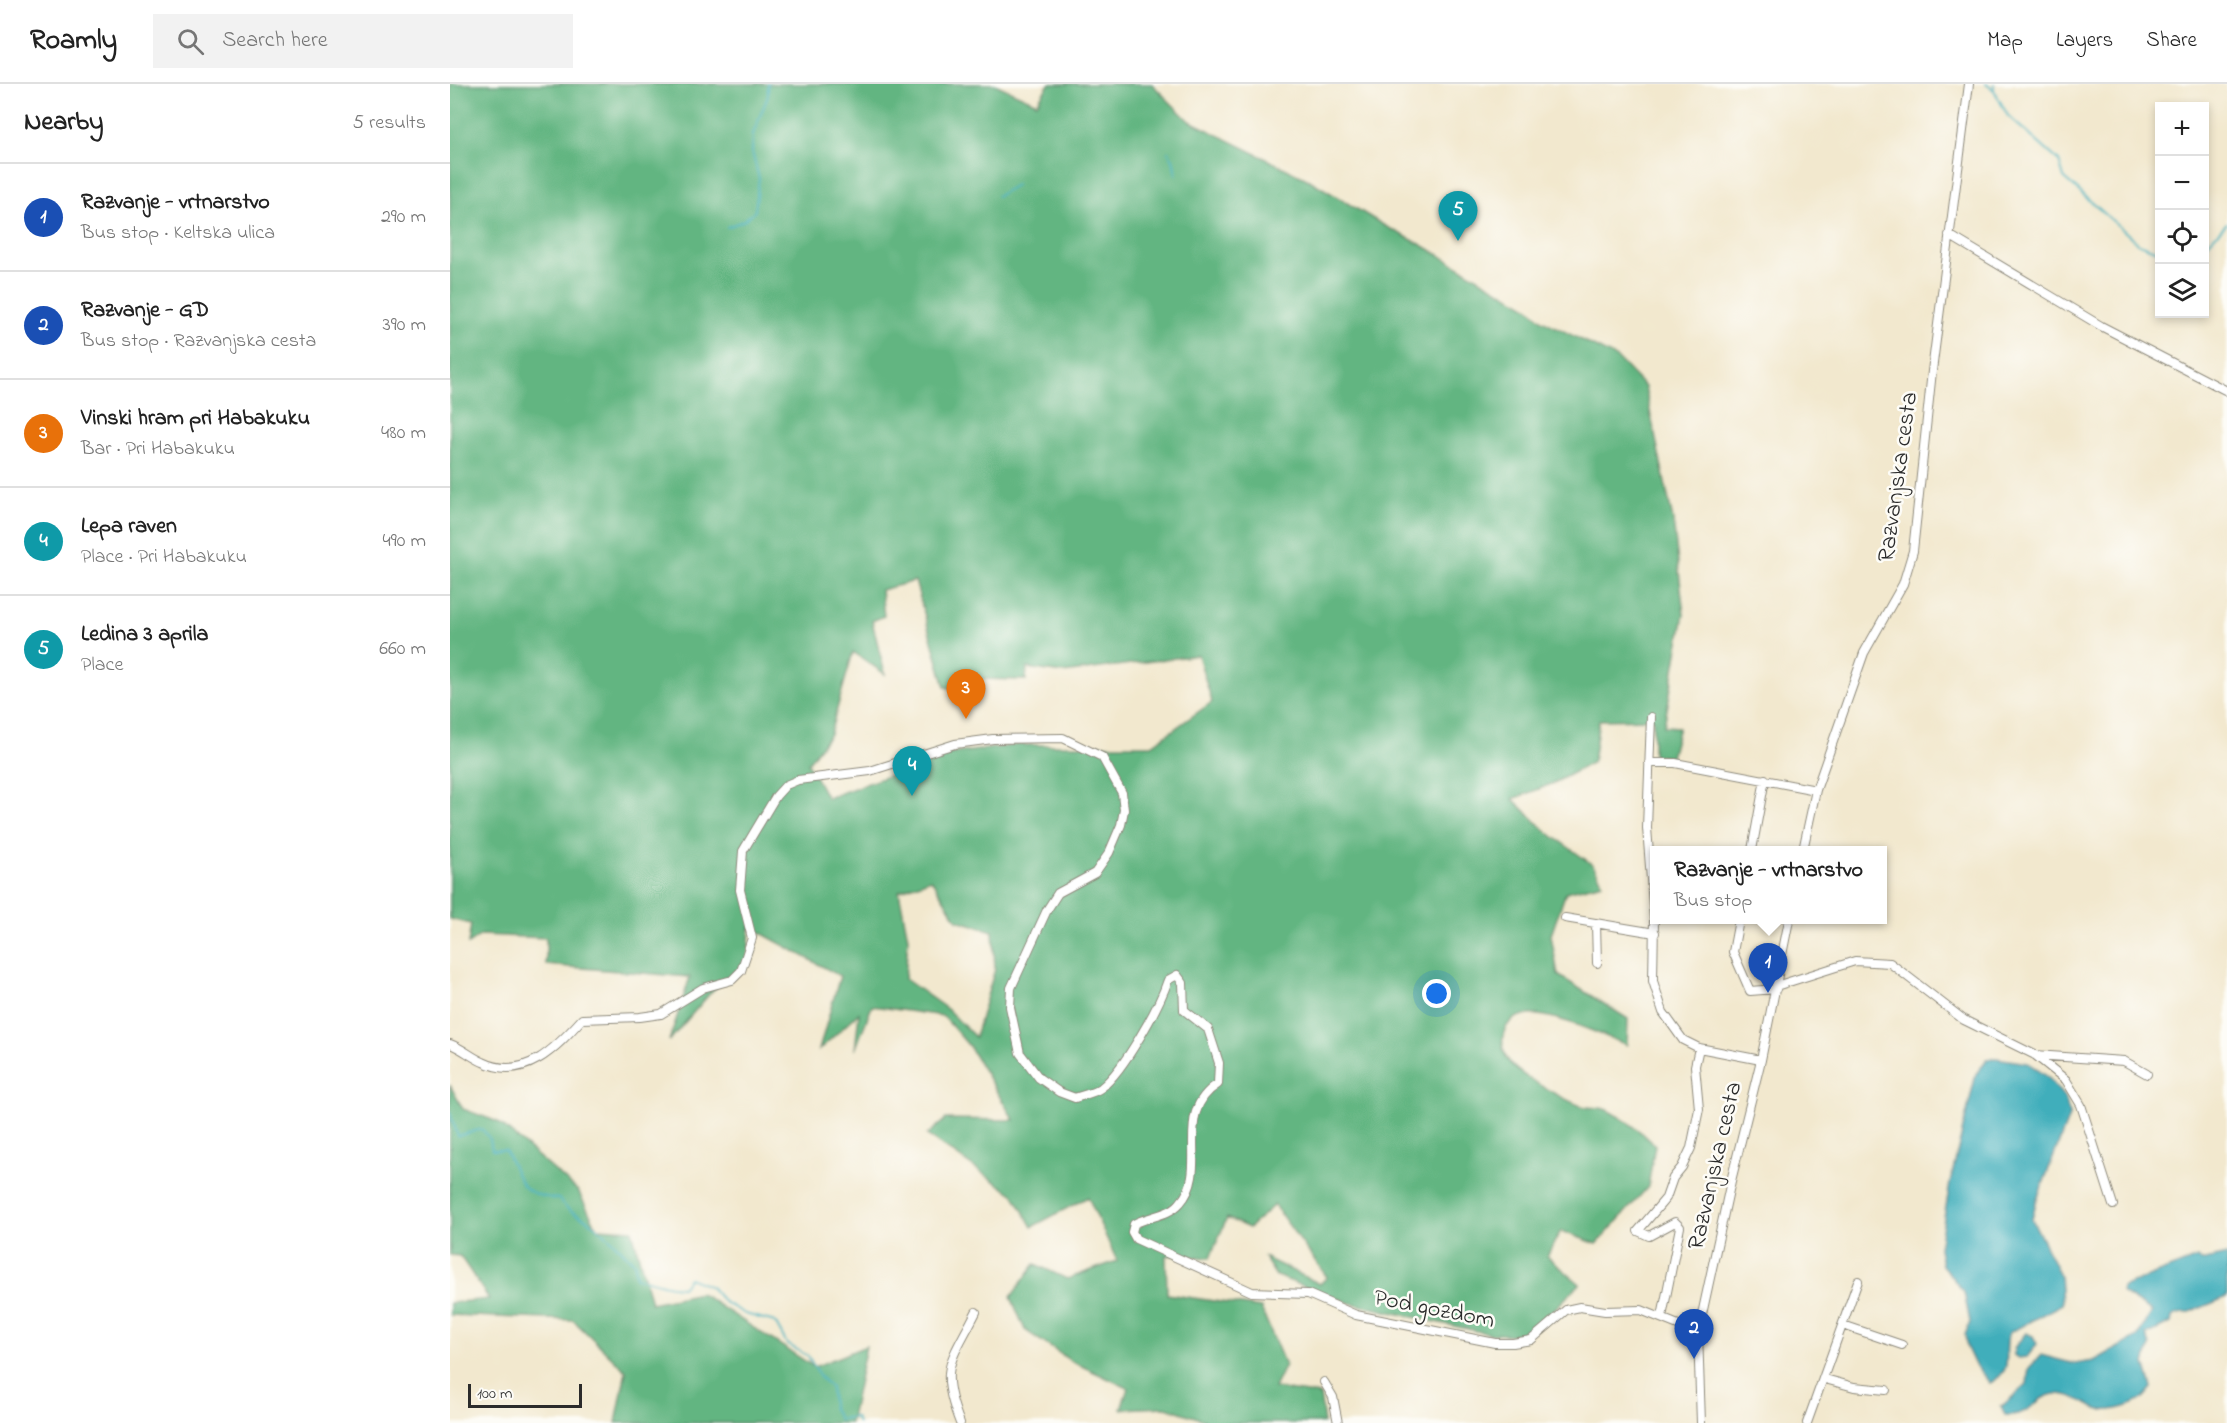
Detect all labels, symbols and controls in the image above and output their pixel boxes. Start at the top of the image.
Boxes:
search box [153,14,573,68]
text: Roamly [30,21,117,62]
icon: search [174,25,207,58]
text: Search here [222,25,328,57]
text: Map [1987,26,2023,56]
text: Layers [2056,26,2113,56]
text: Share [2146,26,2197,56]
map controls [2155,102,2209,318]
button: + [2155,102,2209,156]
text: Nearby [24,104,103,142]
text: 5 results [353,109,426,138]
button: − [2155,156,2209,210]
text: Razvanje - vrtnarstvo [81,187,270,219]
pin: 5 [1438,192,1478,241]
text: 1 [40,203,47,232]
text: 290 m [381,203,426,232]
button: locate [2155,210,2209,264]
text: Bus stop · Keltska ulica [81,219,275,248]
button: layers [2155,264,2209,318]
text: Razvanje - GD [81,295,209,327]
text: 2 [39,311,48,340]
text: 390 m [383,311,426,340]
text: Bus stop · Razvanjska cesta [81,327,316,356]
street label: Razvanjska cesta [1870,390,1928,564]
text: Vinski hram pri Habakuku [81,403,310,435]
text: 3 [39,419,48,448]
text: 480 m [381,419,426,448]
text: Bar · Pri Habakuku [81,435,235,464]
text: Lepa raven [81,511,177,543]
text: 4 [39,527,48,556]
text: 490 m [383,527,426,556]
text: Place · Pri Habakuku [81,543,247,572]
text: Ledina 3 aprila [81,619,208,651]
text: 5 [38,635,49,664]
text: 660 m [379,635,426,664]
text: Place [81,651,123,680]
pin: 3 [946,670,986,719]
pin: 4 [892,746,932,796]
popup [1650,846,1887,924]
text: Razvanje - vrtnarstvo [1674,855,1863,887]
text: Bus stop [1674,887,1752,916]
pin: 1 [1748,944,1788,993]
your location [1422,979,1451,1008]
street label: Razvanjska cesta [1680,1079,1752,1253]
street label: Pod gozdom [1371,1281,1497,1339]
pin: 2 [1674,1310,1714,1359]
scale bar [468,1381,582,1408]
text: 100 m [477,1382,512,1406]

